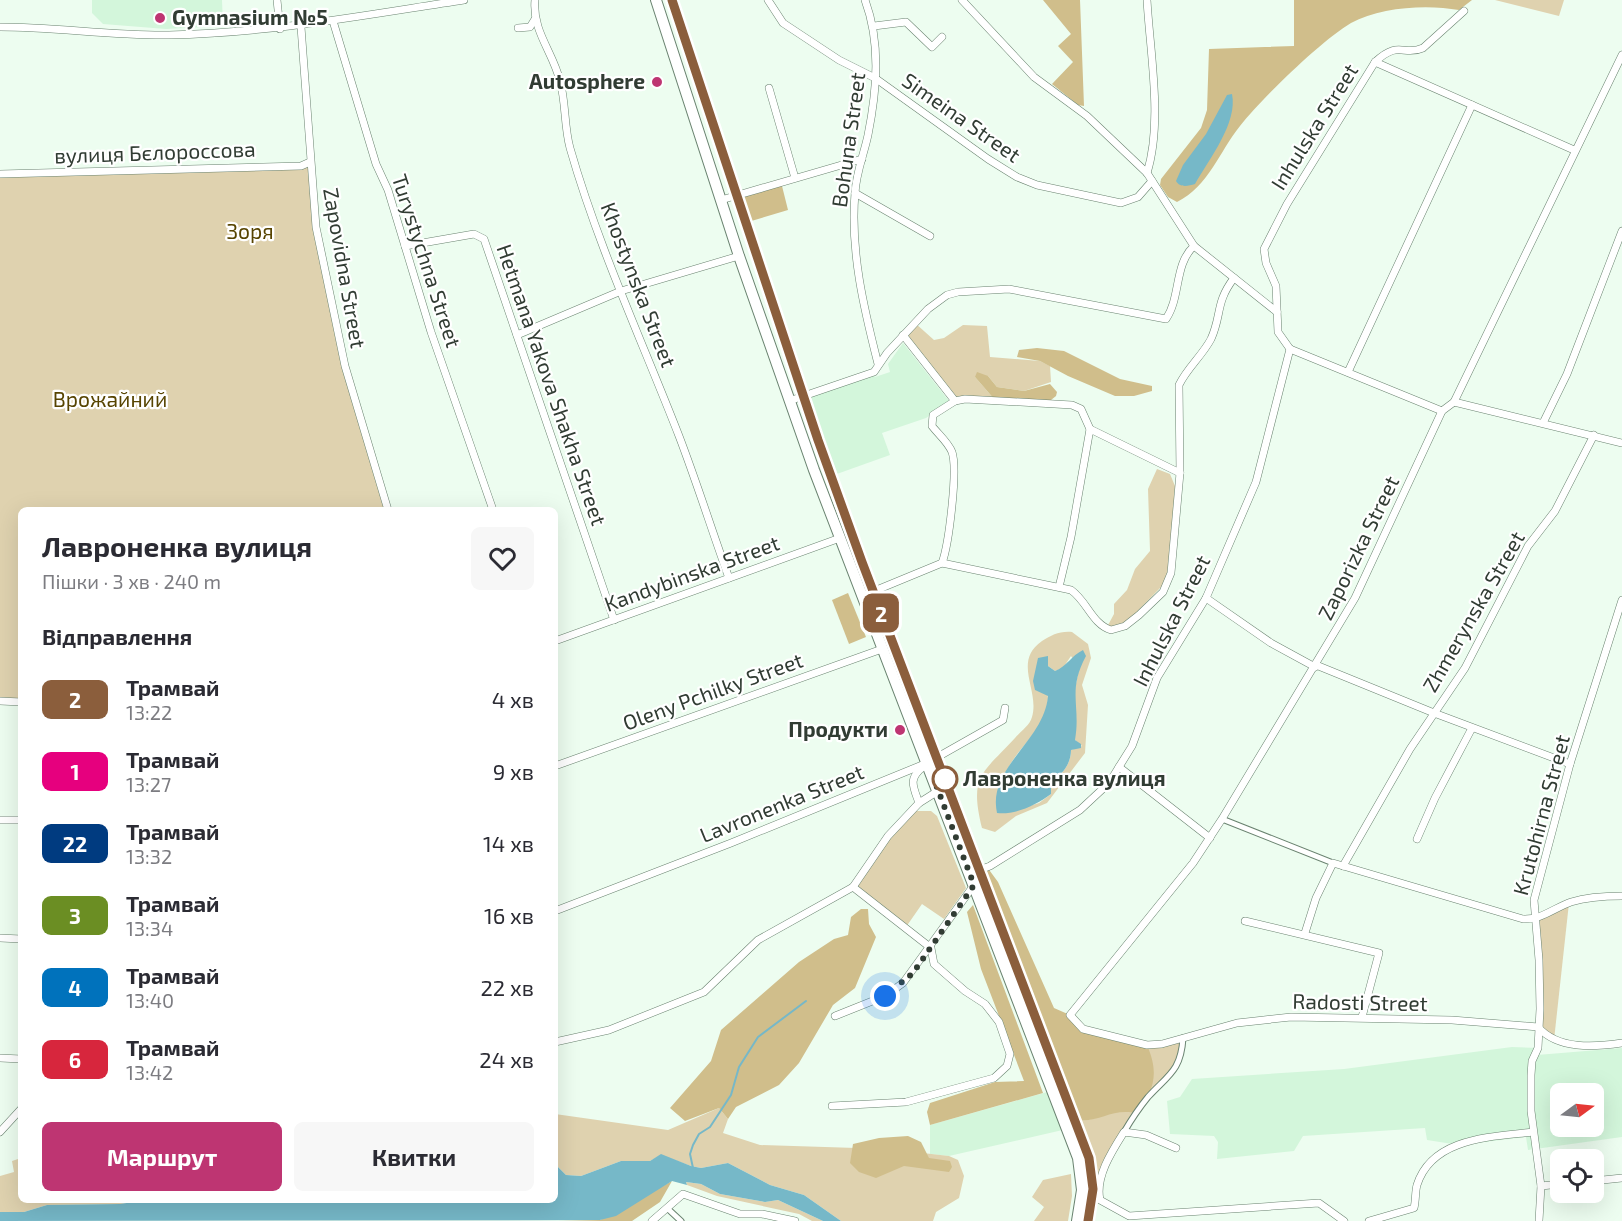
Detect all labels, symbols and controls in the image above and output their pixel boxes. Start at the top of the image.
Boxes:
place label: Gymnasium №5 [172,4,328,30]
marker: Gymnasium №5 [153,11,167,25]
street label: Inhulska Street [1265,59,1362,194]
street label: Simeina Street [898,67,1026,167]
place label: Autosphere [529,68,645,93]
street label: Bohuna Street [826,71,869,209]
marker: Autosphere [650,75,664,89]
street label: вулиця Бєлороссова [54,135,256,169]
street label: Turystychna Street [388,171,467,350]
street label: Zapovidna Street [319,186,372,350]
street label: Khostynska Street [596,199,682,370]
park label: Зоря [226,218,274,243]
street label: Hetmana Yakova Shakha Street [492,241,612,528]
park label: Врожайний [53,386,167,411]
street label: Zaporizka Street [1312,471,1403,623]
street label: Zhmerynska Street [1417,526,1529,696]
button: heart [471,527,534,590]
text: Лавроненка вулиця [42,529,312,563]
street label: Kandybinska Street [600,529,782,616]
street label: Inhulska Street [1127,550,1214,690]
text: Пішки · 3 хв · 240 m [42,569,221,593]
line badge: 2 [862,594,900,632]
text: 2 [875,601,887,626]
text: Відправлення [42,623,192,649]
street label: Oleny Pchilky Street [619,646,806,735]
text: Трамвай [126,674,220,700]
text: 4 хв [492,686,534,712]
text: 2 [69,687,81,712]
text: 13:22 [126,700,172,724]
place label: Продукти [788,716,888,741]
marker: Продукти [893,723,907,737]
street label: Krutohirna Street [1507,732,1574,898]
text: Трамвай [126,746,220,772]
text: 9 хв [493,758,534,784]
street label: Lavronenka Street [696,758,867,847]
text: 1 [70,759,80,784]
place label: Лавроненка вулиця [963,765,1166,790]
marker: Лавроненка вулиця [932,766,958,792]
text: 13:27 [126,772,171,796]
text: Трамвай [126,818,220,844]
text: 14 хв [483,830,534,856]
text: 22 [63,831,87,856]
text: 13:32 [126,844,172,868]
text: Трамвай [126,890,220,916]
text: 16 хв [484,902,534,928]
text: 3 [69,903,81,928]
text: 13:34 [126,916,173,940]
text: Трамвай [126,962,220,988]
text: 22 хв [480,974,534,1000]
text: 4 [68,975,82,1000]
your location [870,981,900,1011]
text: 13:40 [126,988,174,1012]
street label: Radosti Street [1292,988,1428,1015]
text: Трамвай [126,1034,220,1060]
text: 24 хв [479,1046,534,1072]
text: 6 [69,1047,81,1072]
text: 13:42 [126,1060,173,1084]
north arrow [1550,1083,1604,1137]
map controls [1550,1083,1604,1203]
button: Маршрут [42,1122,282,1191]
button: Квитки [294,1122,534,1191]
button: locate [1550,1149,1604,1203]

